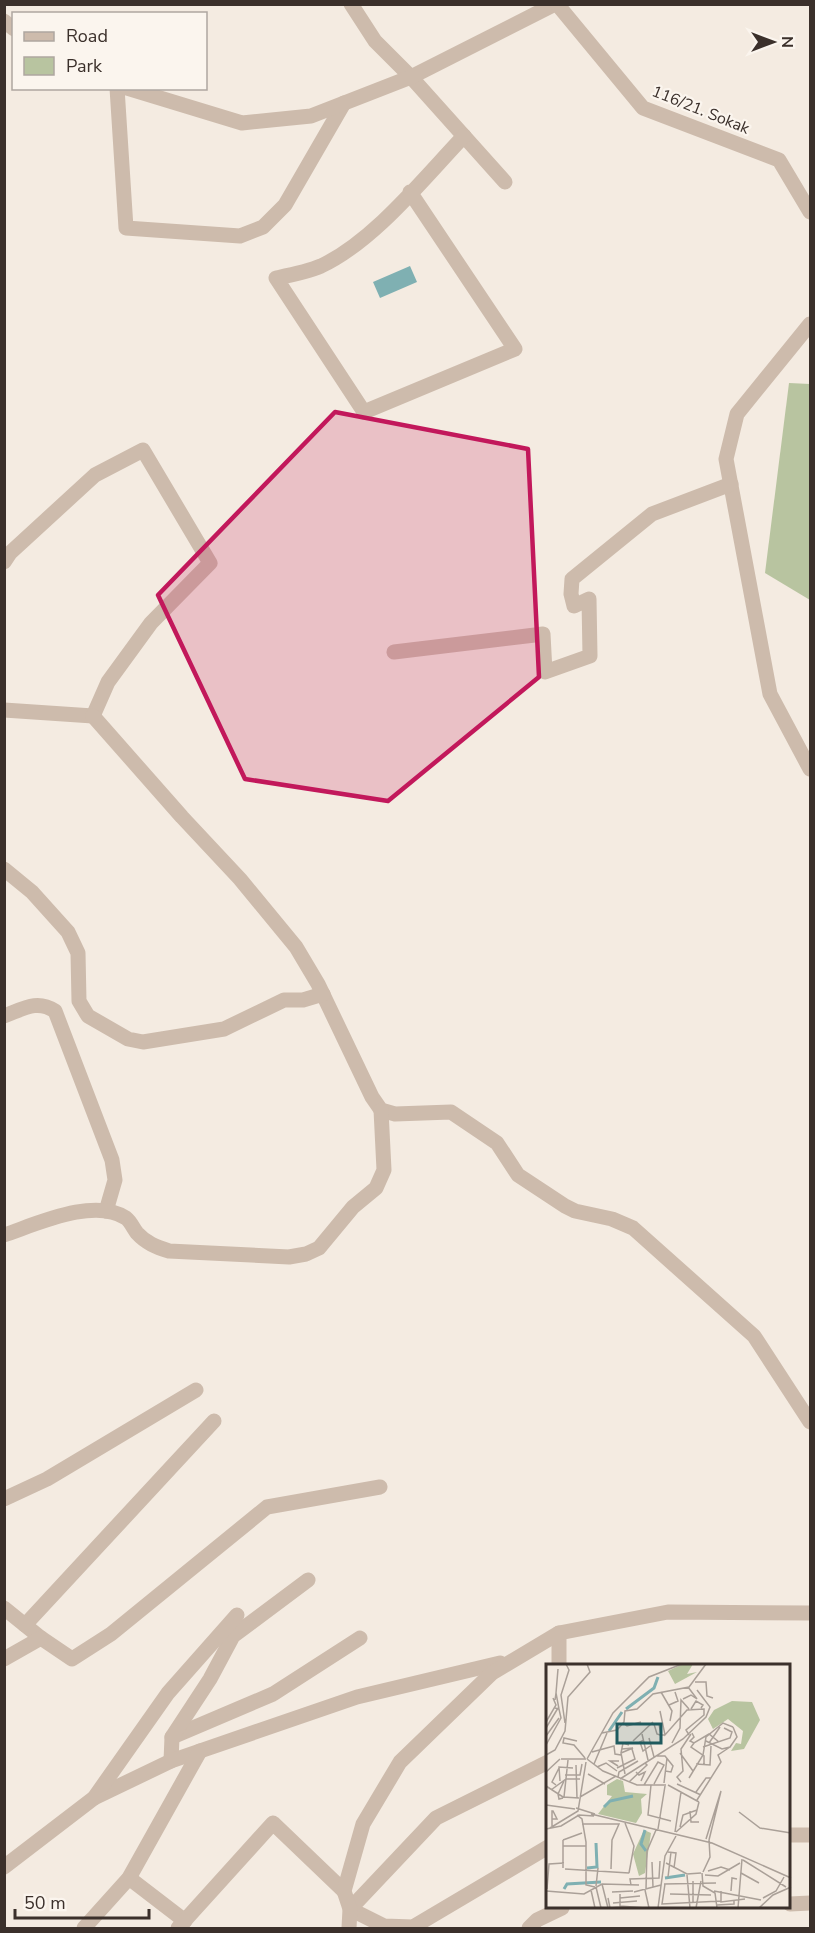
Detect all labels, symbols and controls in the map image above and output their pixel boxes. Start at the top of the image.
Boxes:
legend [12,12,207,90]
north arrow [743,12,803,72]
text: Road [66,24,108,48]
text: N [776,36,798,48]
text: Park [66,54,103,78]
street label: 116/21. Sokak [649,80,754,140]
inset map [546,1664,791,1909]
scale bar [15,1882,148,1920]
text: 50 m [24,1891,66,1915]

